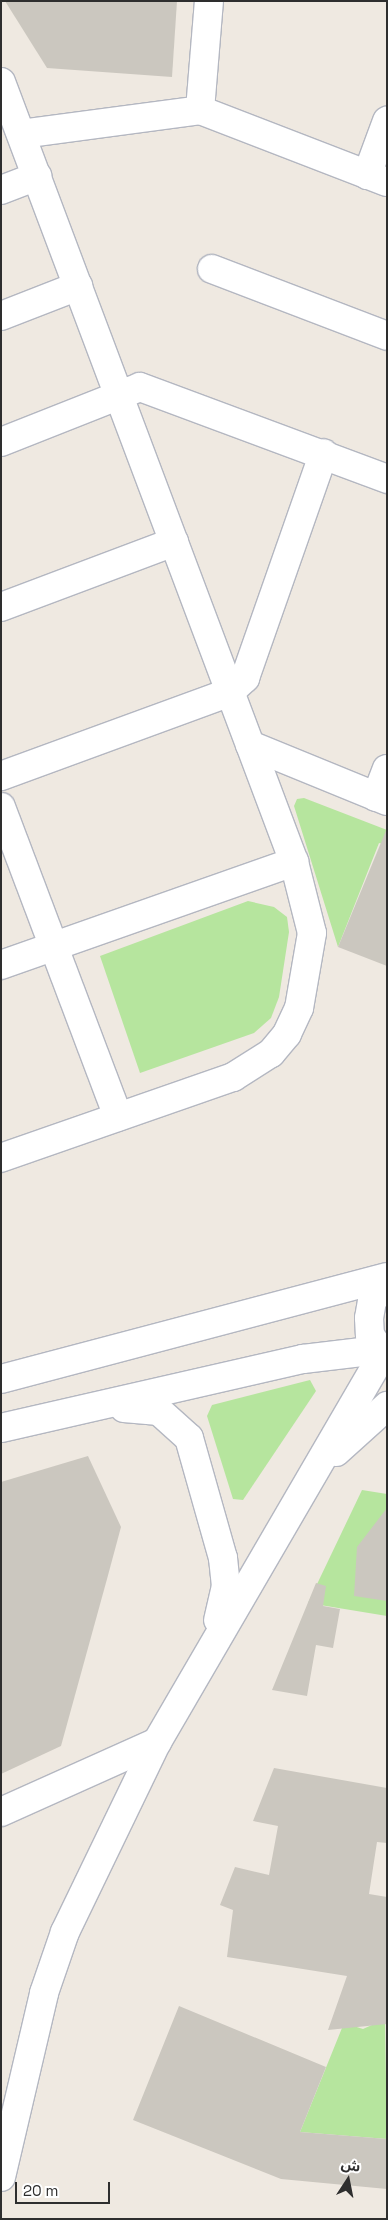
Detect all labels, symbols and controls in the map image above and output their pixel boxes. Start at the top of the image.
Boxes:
north arrow [323,2155,373,2205]
text: ش [340,2155,362,2176]
scale bar [18,2172,112,2204]
text: 20 m [23,2181,58,2200]

